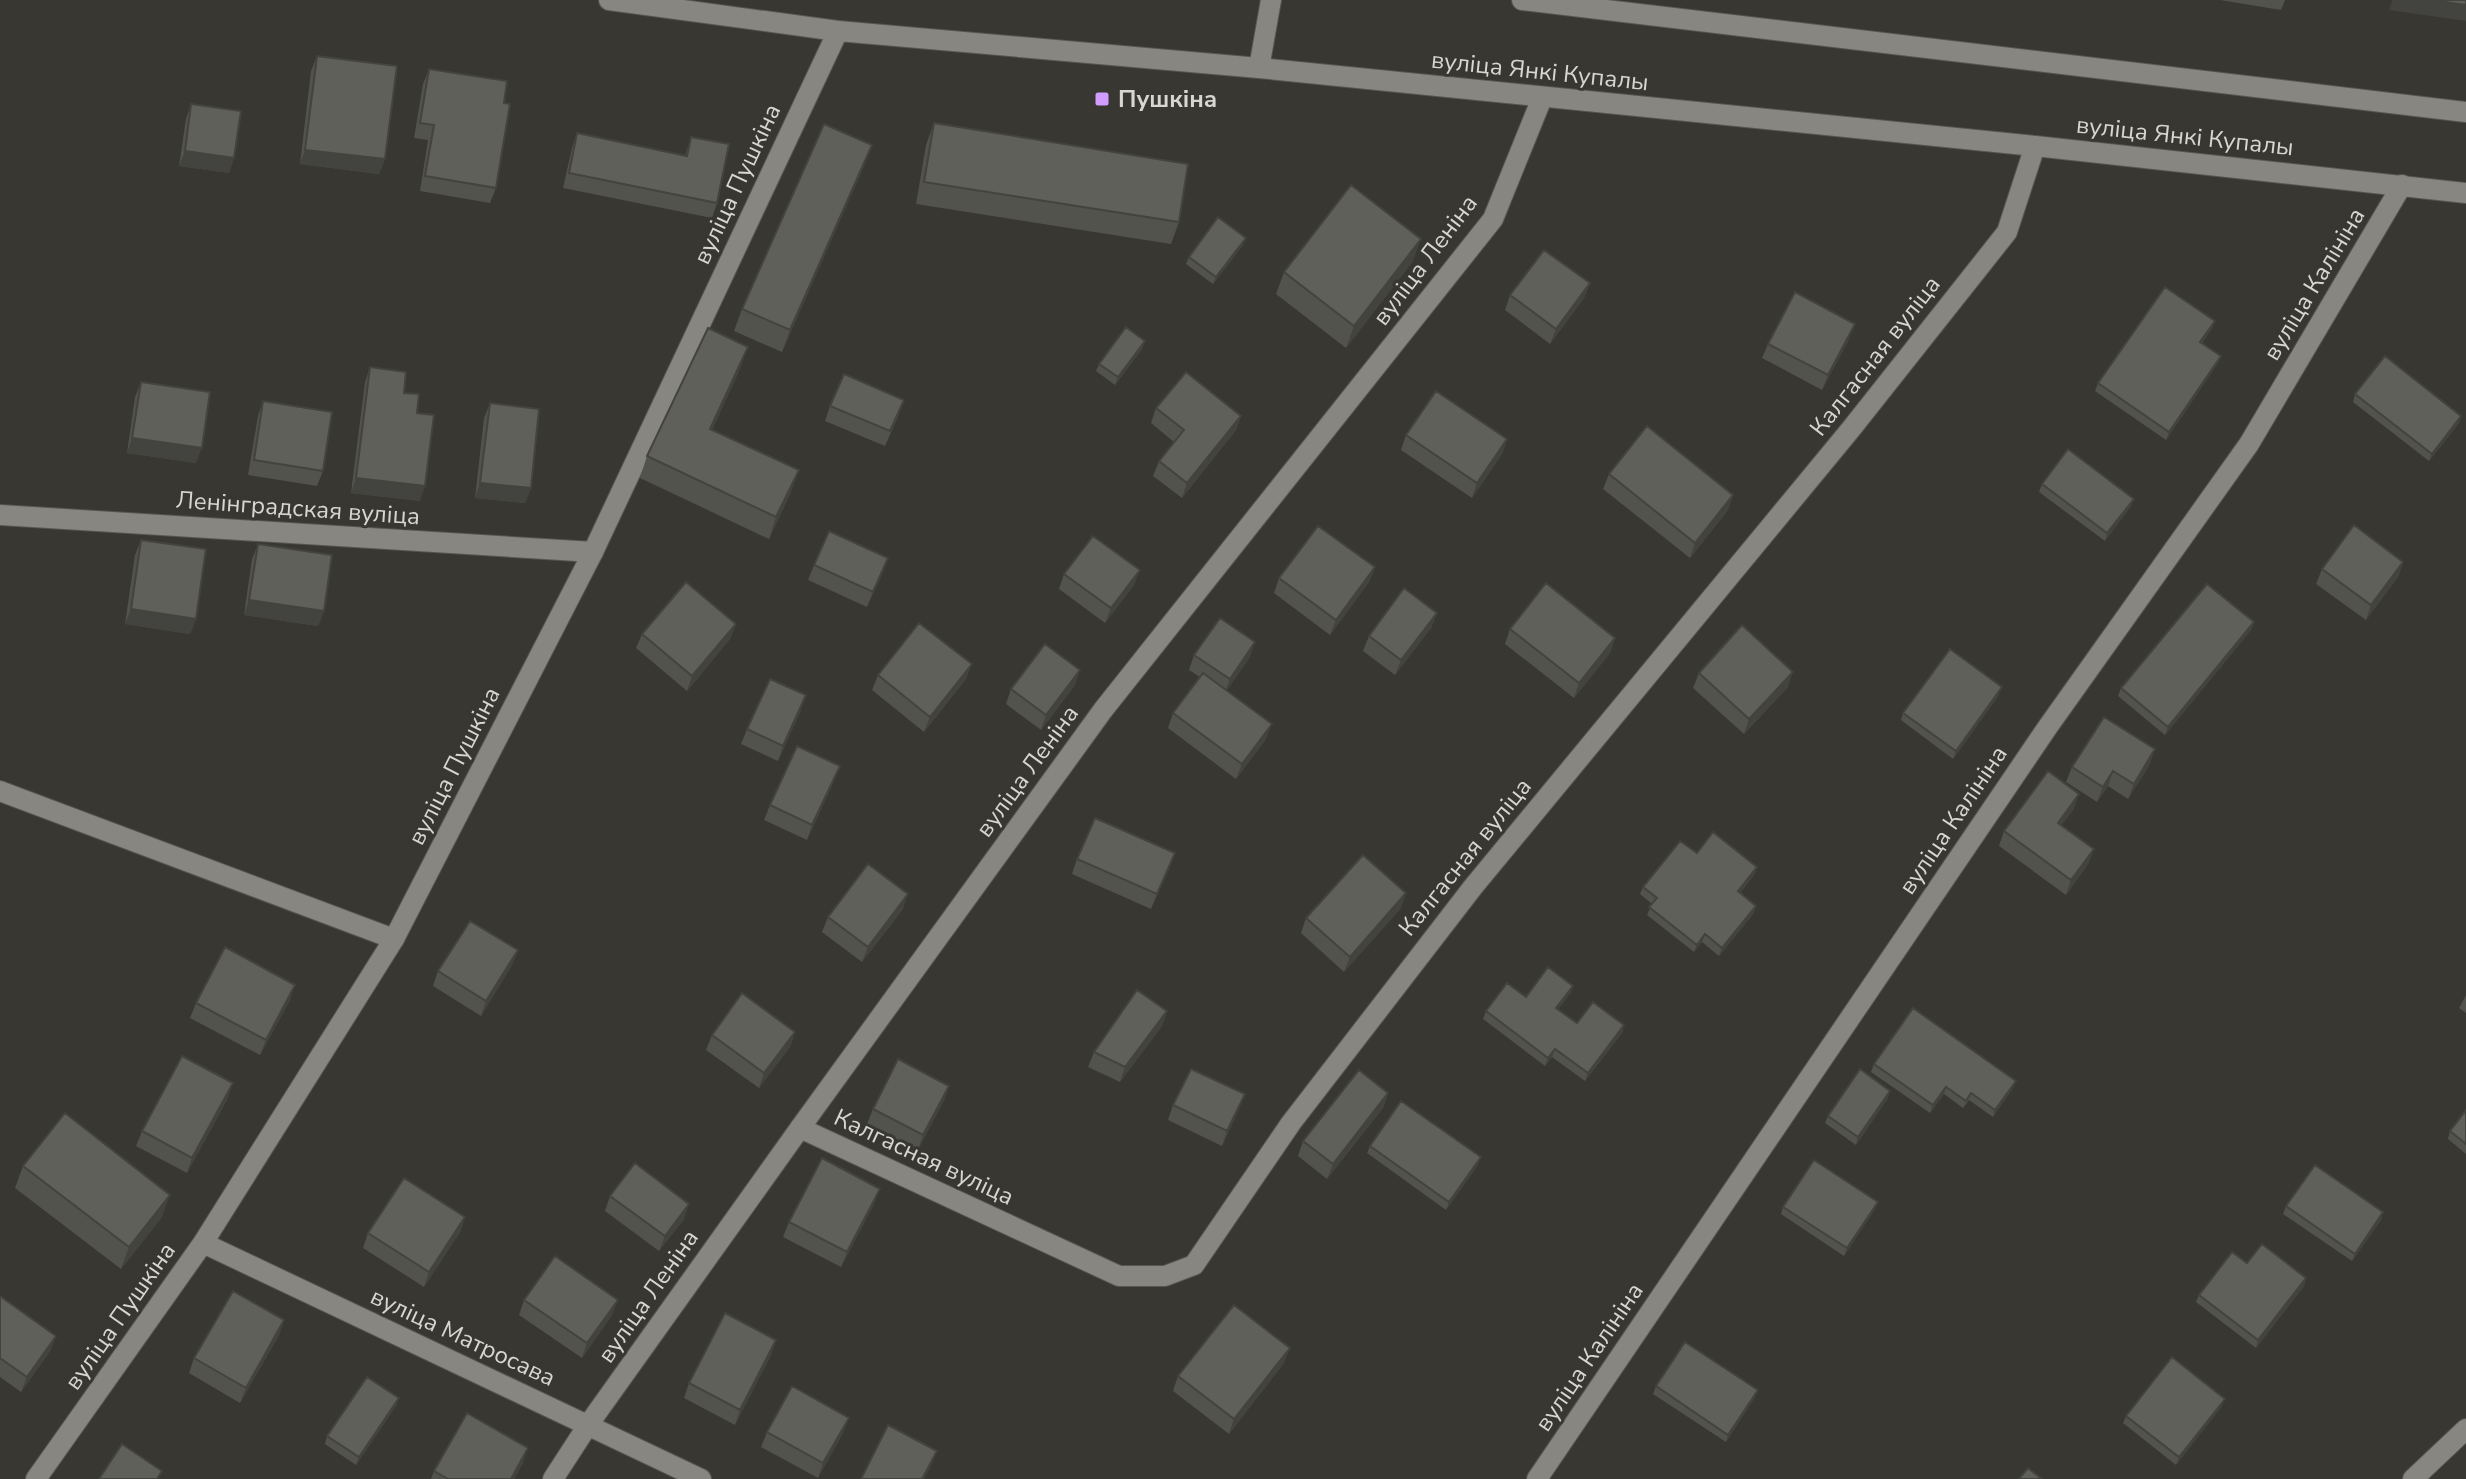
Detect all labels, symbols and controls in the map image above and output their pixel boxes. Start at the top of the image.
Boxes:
street label: вуліца Янкі Купалы [1430,44,1650,98]
place label: Пушкіна [1118,83,1217,115]
marker: Пушкіна [1093,90,1111,108]
street label: вуліца Пушкіна [686,99,788,269]
street label: вуліца Янкі Купалы [2075,109,2295,163]
street label: вуліца Леніна [1365,188,1485,332]
street label: вуліца Калініна [2256,202,2372,366]
street label: Калгасная вуліца [1802,269,1948,443]
street label: Ленінградская вуліца [175,484,421,532]
street label: вуліца Пушкіна [400,681,508,851]
street label: вуліца Леніна [968,699,1086,843]
street label: вуліца Калініна [1891,739,2015,901]
street label: Калгасная вуліца [1391,771,1539,943]
street label: Калгасная вуліца [829,1101,1019,1213]
street label: вуліца Леніна [590,1223,706,1369]
street label: вуліца Пушкіна [57,1236,183,1396]
street label: вуліца Калініна [1527,1276,1651,1438]
street label: вуліца Матросава [365,1280,561,1394]

